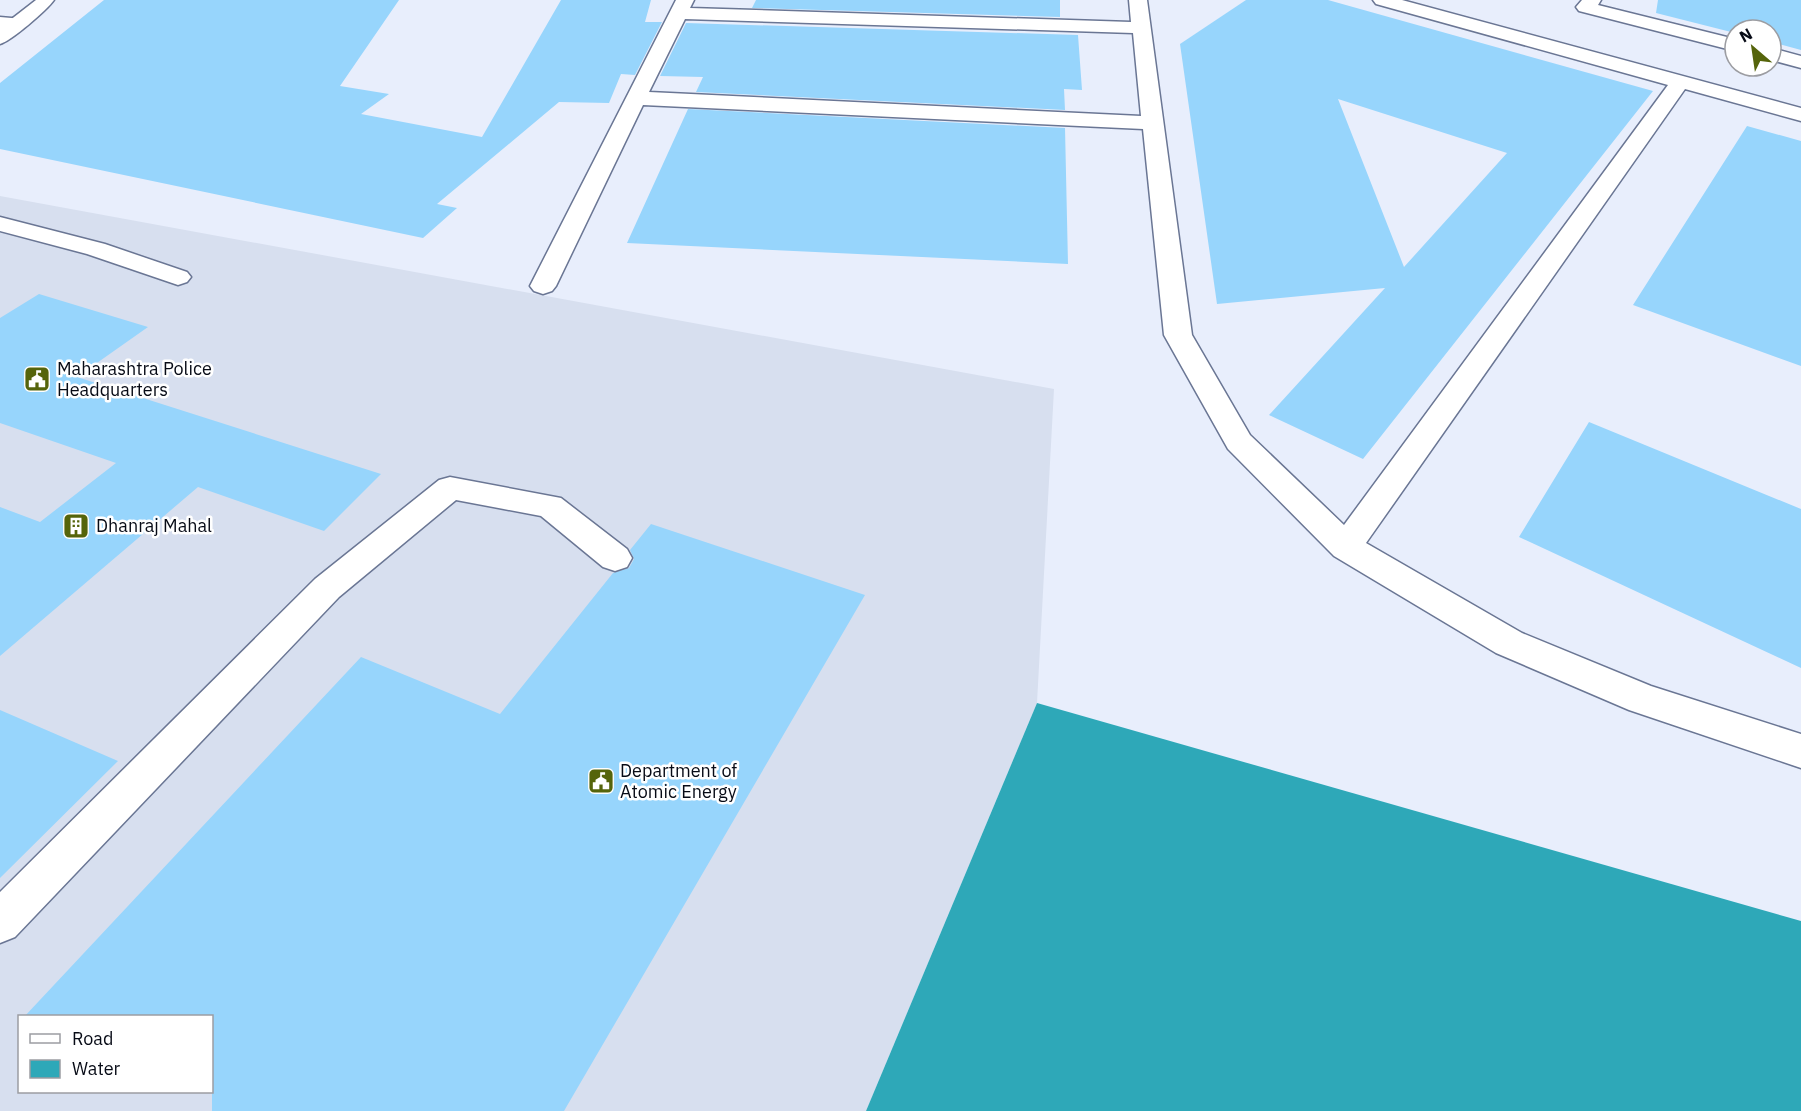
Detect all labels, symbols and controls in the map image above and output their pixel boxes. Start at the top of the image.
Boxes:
north arrow [1723,18,1783,78]
text: N [1736,23,1756,46]
place label: Maharashtra Police Headquarters [57,357,212,401]
public building icon: Maharashtra Police Headquarters [22,364,52,394]
building icon: Dhanraj Mahal [61,511,91,541]
place label: Dhanraj Mahal [96,514,212,537]
place label: Department of Atomic Energy [620,759,737,803]
public building icon: Department of Atomic Energy [586,766,616,796]
legend [18,1015,213,1093]
text: Road [72,1027,113,1050]
text: Water [72,1057,121,1080]

